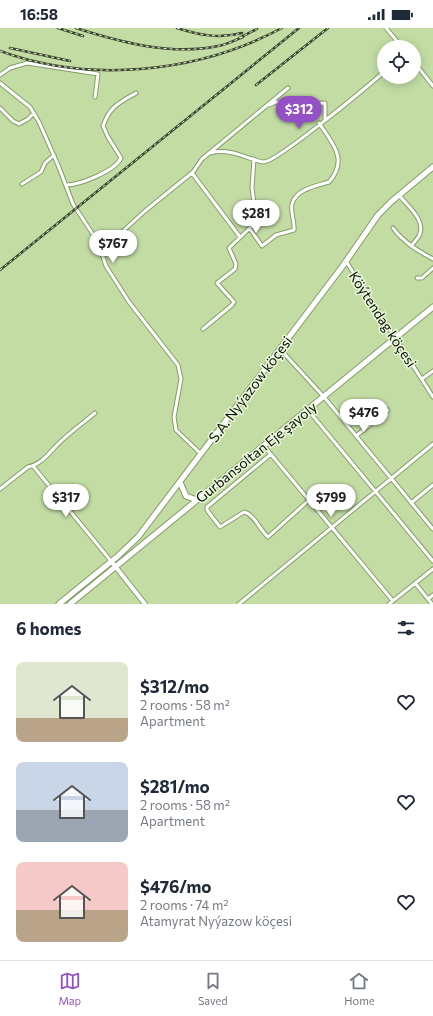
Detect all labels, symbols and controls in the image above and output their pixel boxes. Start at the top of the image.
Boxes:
text: 16:58 [20,5,58,23]
map controls [377,40,421,84]
button: locate [377,40,421,84]
pin: $312 [275,96,323,130]
text: $312 [285,101,313,117]
pin: $281 [232,200,280,234]
text: $281 [242,205,270,221]
pin: $767 [89,230,137,264]
text: $767 [98,235,128,251]
street label: Köýtendag köçesi [346,268,420,370]
street label: S.A. Nyýazow köçesi [205,333,295,445]
street label: Gurbansoltan Eje şayoly [192,398,320,506]
pin: $476 [340,399,388,433]
text: $476 [349,404,379,420]
pin: $317 [42,484,90,518]
pin: $799 [307,484,355,518]
text: $317 [52,489,80,505]
text: $799 [316,489,346,505]
icon: filters [395,617,417,639]
text: 6 homes [16,618,81,639]
text: $312/mo [140,676,209,697]
icon: home [48,678,96,726]
icon: heart [395,691,417,713]
text: 2 rooms · 58 m² [140,697,230,713]
text: Apartment [140,713,205,729]
text: $281/mo [140,776,210,797]
icon: home [48,778,96,826]
icon: heart [395,791,417,813]
text: 2 rooms · 58 m² [140,797,230,813]
text: Apartment [140,813,205,829]
text: $476/mo [140,876,211,897]
icon: home [48,878,96,926]
icon: heart [395,891,417,913]
text: 2 rooms · 74 m² [140,897,228,913]
text: Atamyrat Nyýazow köçesi [140,913,292,929]
tab: Map [58,970,81,1007]
tab: Saved [198,970,228,1007]
tab: Home [344,970,375,1007]

